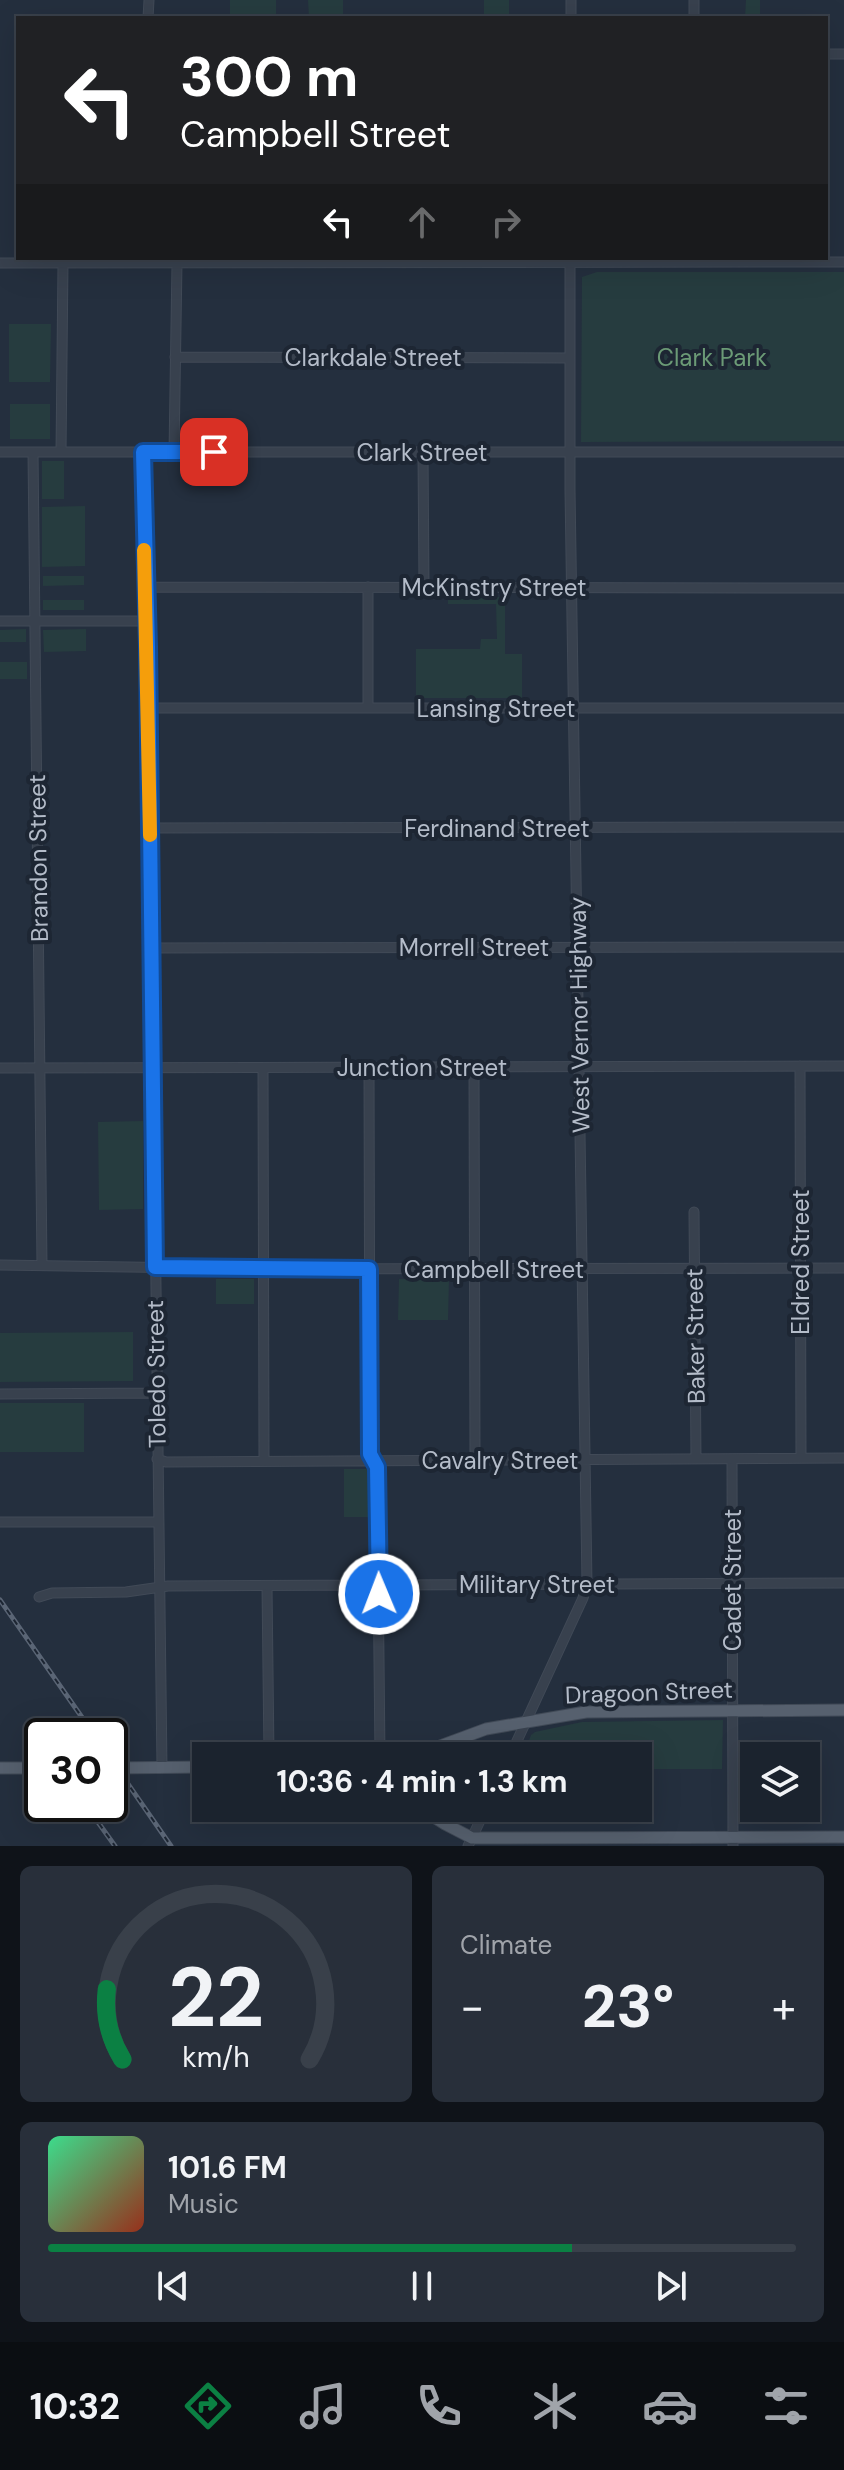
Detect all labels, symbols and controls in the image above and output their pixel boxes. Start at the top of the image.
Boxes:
text: 300 m [180,40,358,113]
icon: left [48,48,152,152]
text: Campbell Street [180,111,451,158]
icon: left [316,200,360,244]
icon: ahead [400,200,444,244]
icon: right [484,200,528,244]
street label: Clarkdale Street [284,342,462,373]
park label: Clark Park [657,342,767,373]
pin [180,418,248,486]
icon: arrive [192,430,236,474]
street label: Clark Street [357,437,488,468]
street label: McKinstry Street [401,572,587,603]
street label: Lansing Street [417,693,575,724]
street label: Brandon Street [21,774,55,942]
street label: Ferdinand Street [404,813,590,844]
street label: West Vernor Highway [561,897,597,1133]
street label: Morrell Street [399,932,549,963]
street label: Junction Street [337,1052,507,1083]
street label: Eldred Street [785,1189,816,1335]
street label: Campbell Street [404,1254,584,1285]
street label: Baker Street [678,1268,712,1404]
street label: Toledo Street [139,1300,173,1448]
street label: Cavalry Street [422,1445,578,1476]
street label: Cadet Street [717,1509,748,1651]
position arrow [337,1552,421,1636]
street label: Military Street [459,1569,615,1600]
street label: Dragoon Street [565,1674,733,1710]
speed limit sign: 30 [24,1718,128,1822]
map controls [740,1742,820,1822]
button: layers [740,1742,820,1822]
text: 10:36 · 4 min · 1.3 km [277,1762,567,1801]
text: Climate [460,1928,552,1962]
text: 22 [168,1943,264,2052]
text: 23° [582,1967,674,2046]
text: − [460,1978,484,2036]
text: + [772,1978,796,2036]
text: km/h [182,2039,250,2076]
text: 101.6 FM [168,2148,287,2187]
text: Music [168,2187,239,2221]
icon: previous [151,2264,195,2308]
icon: pause [400,2264,444,2308]
icon: next [649,2264,693,2308]
icon: directions [180,2378,236,2434]
icon: music [295,2378,351,2434]
icon: phone [411,2378,467,2434]
icon: climate [527,2378,583,2434]
icon: car [642,2378,698,2434]
icon: filters [758,2378,814,2434]
text: 10:32 [30,2383,120,2430]

